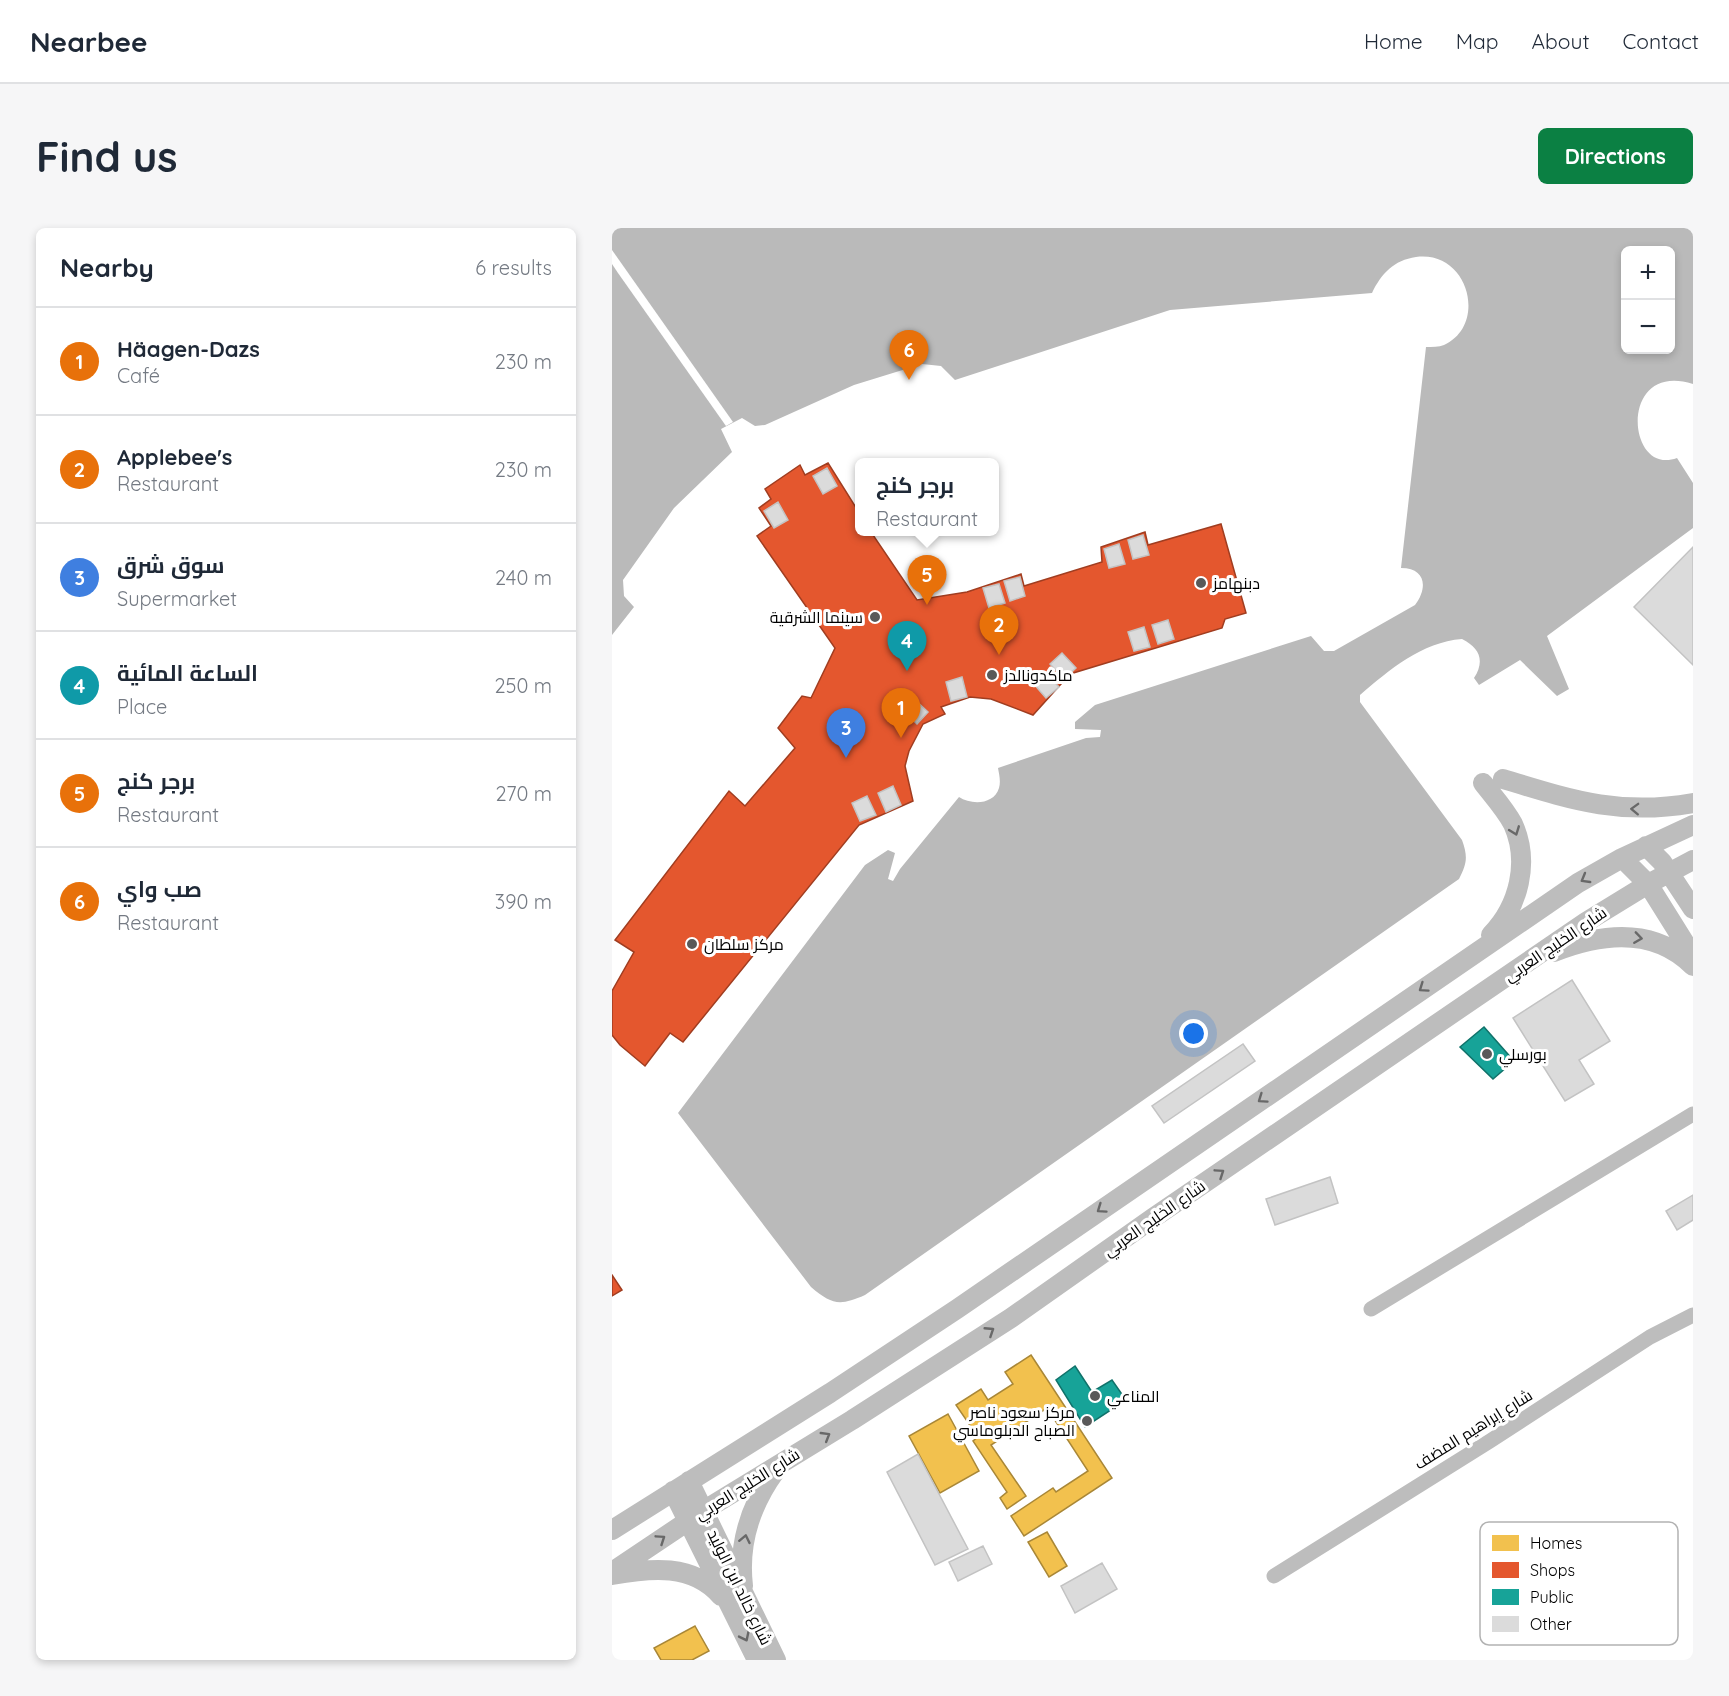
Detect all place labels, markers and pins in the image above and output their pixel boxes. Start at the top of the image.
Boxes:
pin: 6 [890,330,928,380]
pin: 5 [908,556,946,605]
place label: دبنهامز [1212,573,1260,594]
marker: دبنهامز [1194,576,1208,590]
pin: 2 [980,606,1018,655]
place label: سينما الشرقية [770,607,863,627]
marker: سينما الشرقية [868,610,882,624]
pin: 4 [888,622,926,671]
place label: ماكدونالدز [1003,665,1072,685]
marker: ماكدونالدز [985,668,999,682]
pin: 1 [882,688,920,738]
pin: 3 [826,708,866,758]
place label: مركز سلطان [704,934,784,955]
marker: مركز سلطان [685,937,699,951]
place label: بورسلي [1499,1044,1547,1068]
marker: بورسلي [1480,1047,1494,1061]
place label: المناعي [1107,1386,1160,1410]
marker: المناعي [1088,1389,1102,1403]
place label: مركز سعود ناصر الصباح الدبلوماسي [953,1402,1075,1443]
marker: مركز سعود ناصر الصباح الدبلوماسي [1080,1414,1094,1428]

